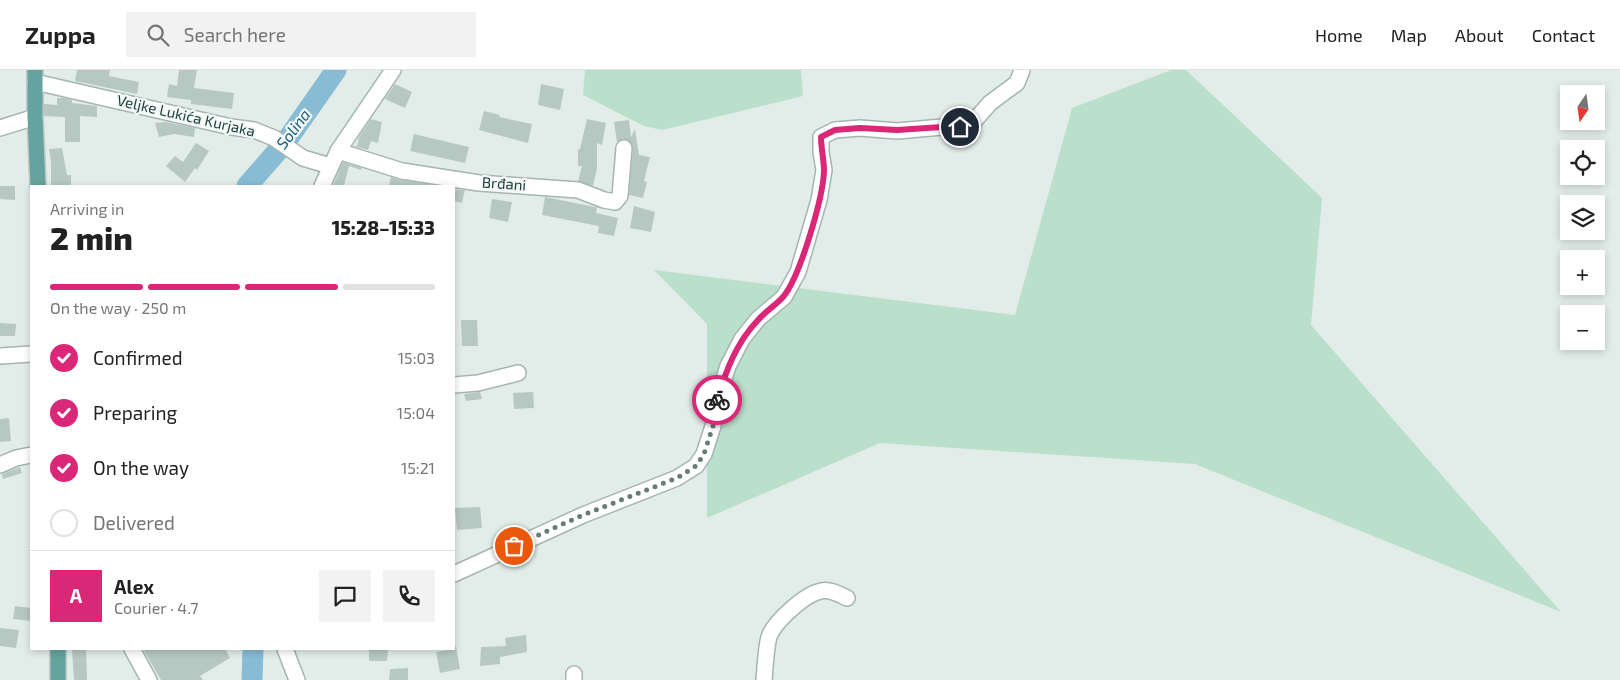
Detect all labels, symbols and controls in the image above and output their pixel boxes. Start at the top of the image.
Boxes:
search box [126,12,476,57]
text: Zuppa [25,20,96,49]
icon: search [144,21,172,49]
text: Search here [184,23,286,46]
text: Home [1315,24,1363,46]
text: Map [1391,24,1427,46]
text: About [1455,24,1504,46]
text: Contact [1532,24,1595,46]
north arrow [1560,85,1605,130]
map controls [1560,85,1605,350]
street label: Veljke Lukića Kurjaka [115,90,257,141]
water label: Solina [271,105,314,152]
pin [939,106,981,148]
icon: home [946,113,974,141]
button: locate [1560,140,1605,185]
street label: Brđani [481,172,527,194]
button: layers [1560,195,1605,240]
text: Arriving in [50,199,124,218]
text: 15:28–15:33 [332,216,435,239]
text: 2 min [50,218,133,256]
button: + [1560,250,1605,295]
text: On the way · 250 m [50,298,186,317]
button: − [1560,305,1605,350]
icon: check [50,344,78,372]
text: Confirmed [93,346,183,369]
text: 15:03 [398,348,435,367]
courier [692,375,742,425]
icon: bike [703,386,731,414]
icon: check [50,399,78,427]
text: Preparing [93,401,177,424]
text: 15:04 [397,403,435,422]
icon: check [50,454,78,482]
text: On the way [93,456,189,479]
text: 15:21 [401,458,435,477]
text: Delivered [93,511,175,534]
pin [493,525,535,567]
icon: bag [500,532,528,560]
button: chat [319,570,371,622]
button: phone [383,570,435,622]
text: Alex [114,575,154,598]
text: A [70,584,82,607]
text: Courier · 4.7 [114,598,198,617]

